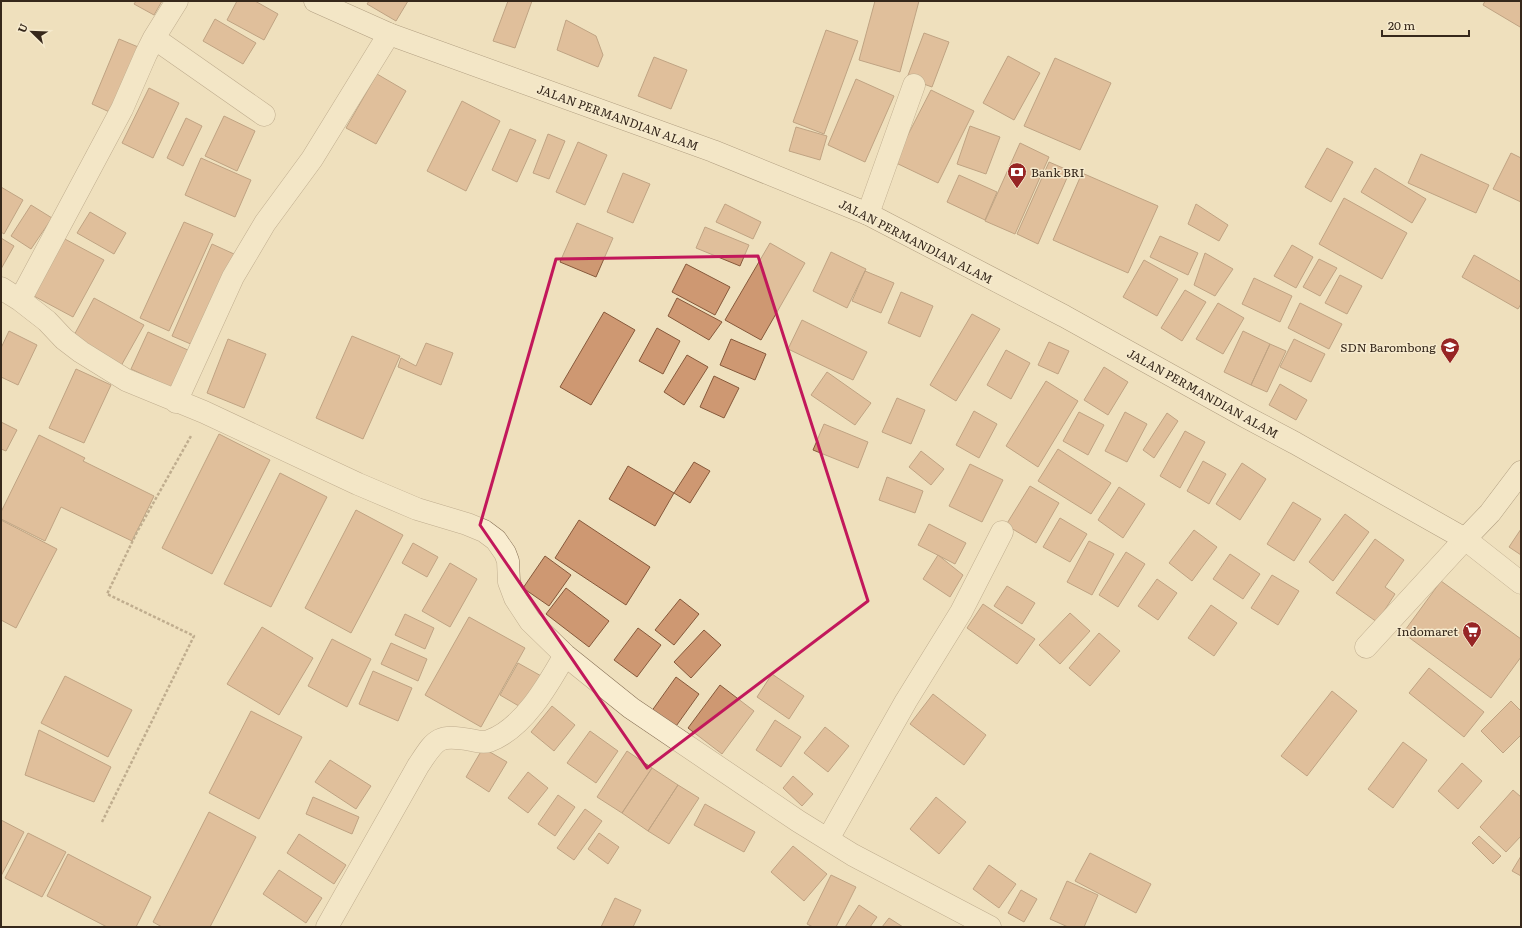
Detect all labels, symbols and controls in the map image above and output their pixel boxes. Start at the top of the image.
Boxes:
north arrow [12,12,52,52]
scale bar [1382,12,1469,38]
text: 20 m [1388,16,1415,34]
text: U [13,20,31,35]
street label: JALAN PERMANDIAN ALAM [535,79,701,155]
bank icon: Bank BRI [1006,161,1028,189]
place label: Bank BRI [1031,163,1085,181]
street label: JALAN PERMANDIAN ALAM [836,194,996,288]
school or university icon: SDN Barombong [1439,336,1461,364]
place label: SDN Barombong [1340,338,1436,356]
street label: JALAN PERMANDIAN ALAM [1124,344,1282,442]
supermarket icon: Indomaret [1461,620,1483,648]
place label: Indomaret [1397,622,1458,640]

